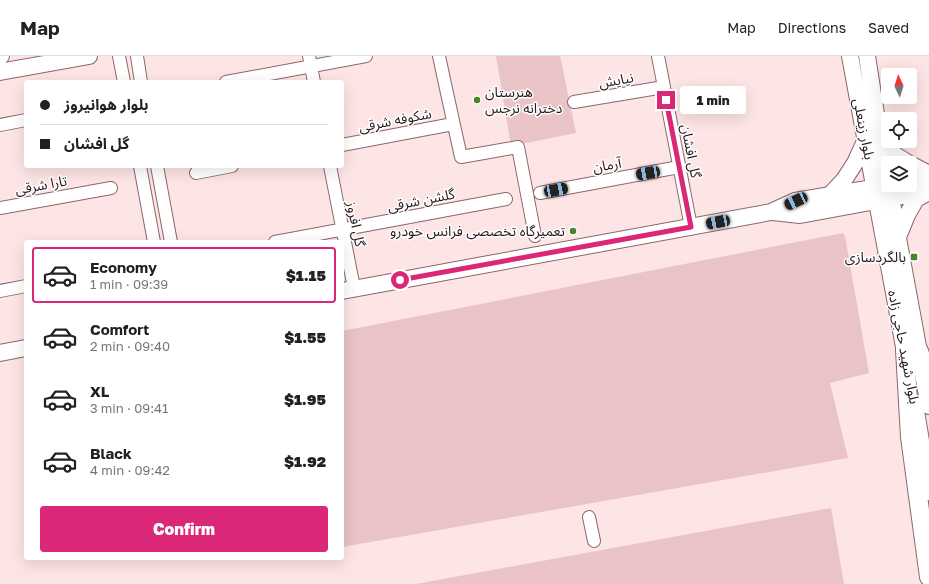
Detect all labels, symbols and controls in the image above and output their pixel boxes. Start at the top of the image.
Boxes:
text: Map [20,16,60,39]
text: Map [727,19,756,36]
text: Directions [778,19,846,36]
text: Saved [868,19,909,36]
street label: نیایش [597,68,635,92]
north arrow [881,68,917,104]
map controls [881,68,917,192]
place label: هنرستان دخترانه نرجس [485,83,563,117]
callout: 1 min [680,86,746,114]
route end [657,91,675,109]
text: 1 min [696,92,730,108]
text: بلوار هوانیروز [64,95,149,113]
marker: هنرستان دخترانه نرجس [472,95,482,105]
street label: بلوار زینعلی [849,97,879,161]
street label: شکوفه شرقی [357,104,433,136]
button: locate [881,112,917,148]
street label: گل افشان [677,122,705,180]
text: گل افشان [64,134,129,152]
street label: آرمان [591,153,624,176]
button: layers [881,156,917,192]
car [635,165,661,181]
street label: تارا شرقی [14,172,68,198]
car [543,182,569,198]
street label: گلشن شرقی [386,185,456,215]
car [783,190,809,212]
street label: گل افروز [343,199,369,249]
car [705,214,731,230]
place label: تعمیرگاه تخصصی فرانس خودرو [390,222,565,240]
marker: تعمیرگاه تخصصی فرانس خودرو [568,226,578,236]
place label: بالگردسازی [845,248,906,266]
marker: بالگردسازی [909,252,919,262]
icon: car [42,257,78,293]
text: Economy [90,258,157,276]
text: $1.15 [286,266,326,284]
route start [391,271,409,289]
text: 1 min · 09:39 [90,276,168,292]
street label: بلوار شهید حاجی زاده [884,289,924,406]
icon: car [42,319,78,355]
text: Comfort [90,320,149,338]
text: $1.55 [284,328,326,346]
text: 2 min · 09:40 [90,338,170,354]
icon: car [42,381,78,417]
text: XL [90,382,109,400]
text: $1.95 [284,390,326,408]
text: 3 min · 09:41 [90,400,168,416]
icon: car [42,443,78,479]
text: Black [90,444,132,462]
text: $1.92 [284,452,326,470]
text: 4 min · 09:42 [90,462,170,478]
button: Confirm [40,506,328,552]

